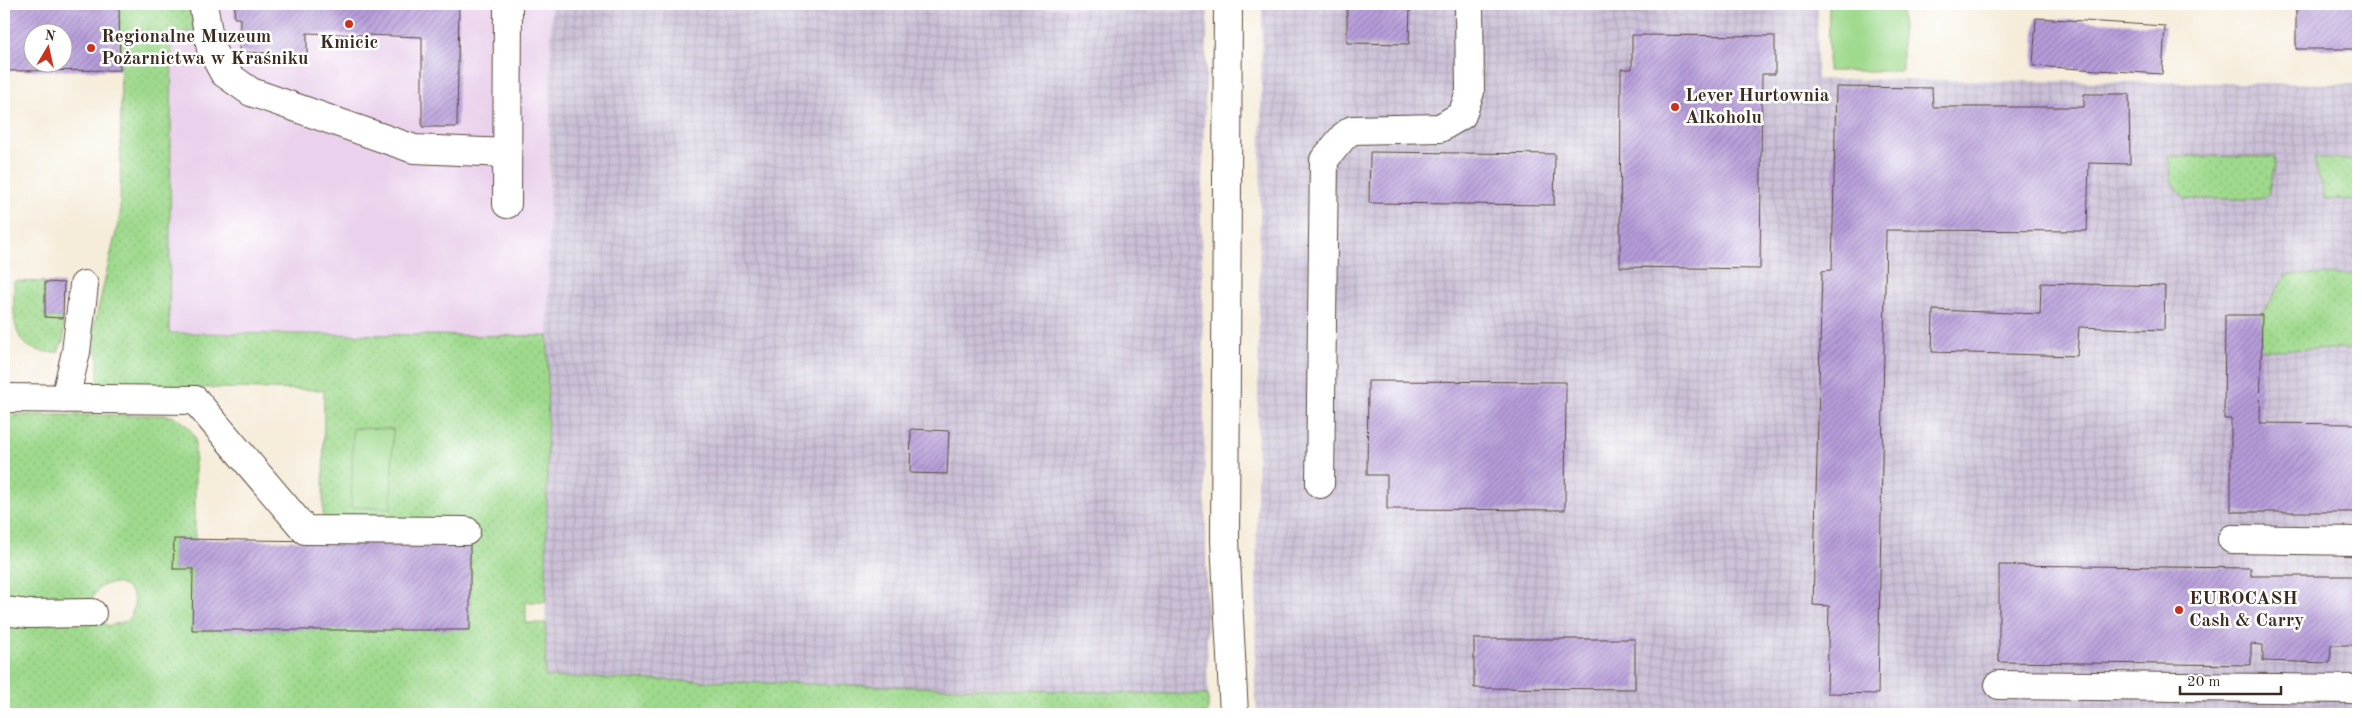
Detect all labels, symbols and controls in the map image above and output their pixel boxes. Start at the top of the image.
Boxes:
marker: Kmicic [343,18,355,30]
north arrow [22,22,72,72]
text: N [43,28,57,44]
place label: Regionalne Muzeum Pożarnictwa w Kraśniku [101,28,309,69]
place label: Kmicic [320,34,379,53]
marker: Regionalne Muzeum Pożarnictwa w Kraśniku [85,42,97,54]
place label: Lever Hurtownia Alkoholu [1685,87,1830,128]
marker: Lever Hurtownia Alkoholu [1669,101,1681,113]
place label: EUROCASH Cash & Carry [2189,590,2304,631]
marker: EUROCASH Cash & Carry [2173,604,2185,616]
scale bar [2180,663,2281,695]
text: 20 m [2187,675,2221,690]

